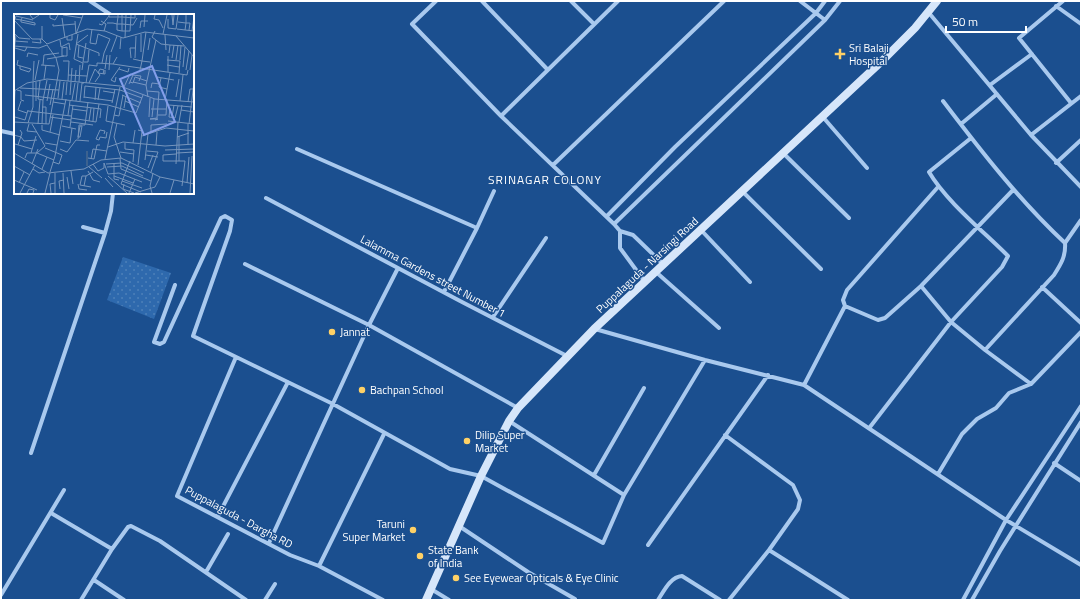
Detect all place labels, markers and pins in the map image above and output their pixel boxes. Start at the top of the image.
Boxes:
place label: Sri Balaji Hospital [849,40,889,69]
marker: Sri Balaji Hospital [834,48,846,60]
place label: Jannat [340,324,370,340]
marker: Jannat [327,327,337,337]
place label: Bachpan School [370,382,443,398]
marker: Bachpan School [357,385,367,395]
place label: Dilip Super Market [475,427,525,456]
marker: Dilip Super Market [462,436,472,446]
place label: Taruni Super Market [343,516,405,545]
marker: Taruni Super Market [408,525,418,535]
place label: State Bank of India [428,542,479,571]
marker: State Bank of India [415,551,425,561]
place label: See Eyewear Opticals & Eye Clinic [464,570,619,586]
marker: See Eyewear Opticals & Eye Clinic [451,573,461,583]

